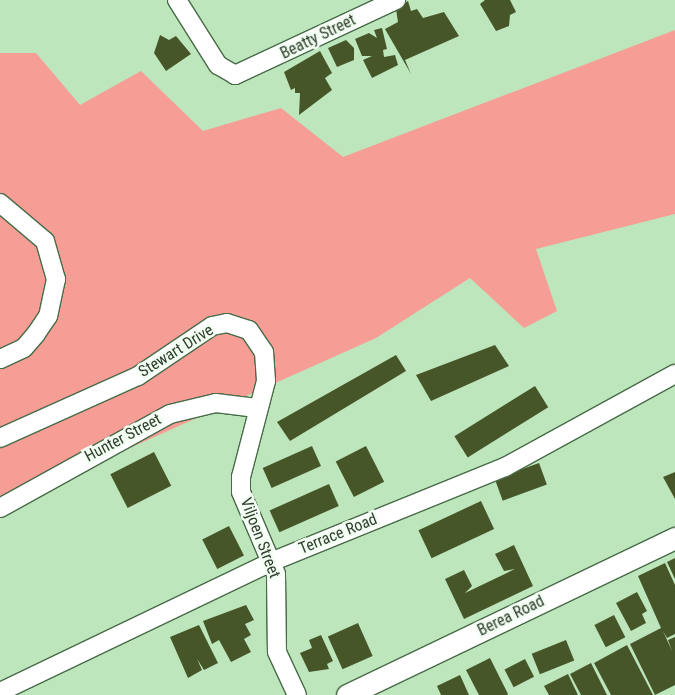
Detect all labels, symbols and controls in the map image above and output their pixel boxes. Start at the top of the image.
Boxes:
street label: Beatty Street [277,11,359,63]
street label: Stewart Drive [135,321,217,381]
street label: Hunter Street [82,410,164,466]
street label: Viljoen Street [236,495,284,581]
street label: Terrace Road [296,510,380,558]
street label: Berea Road [474,592,548,640]

